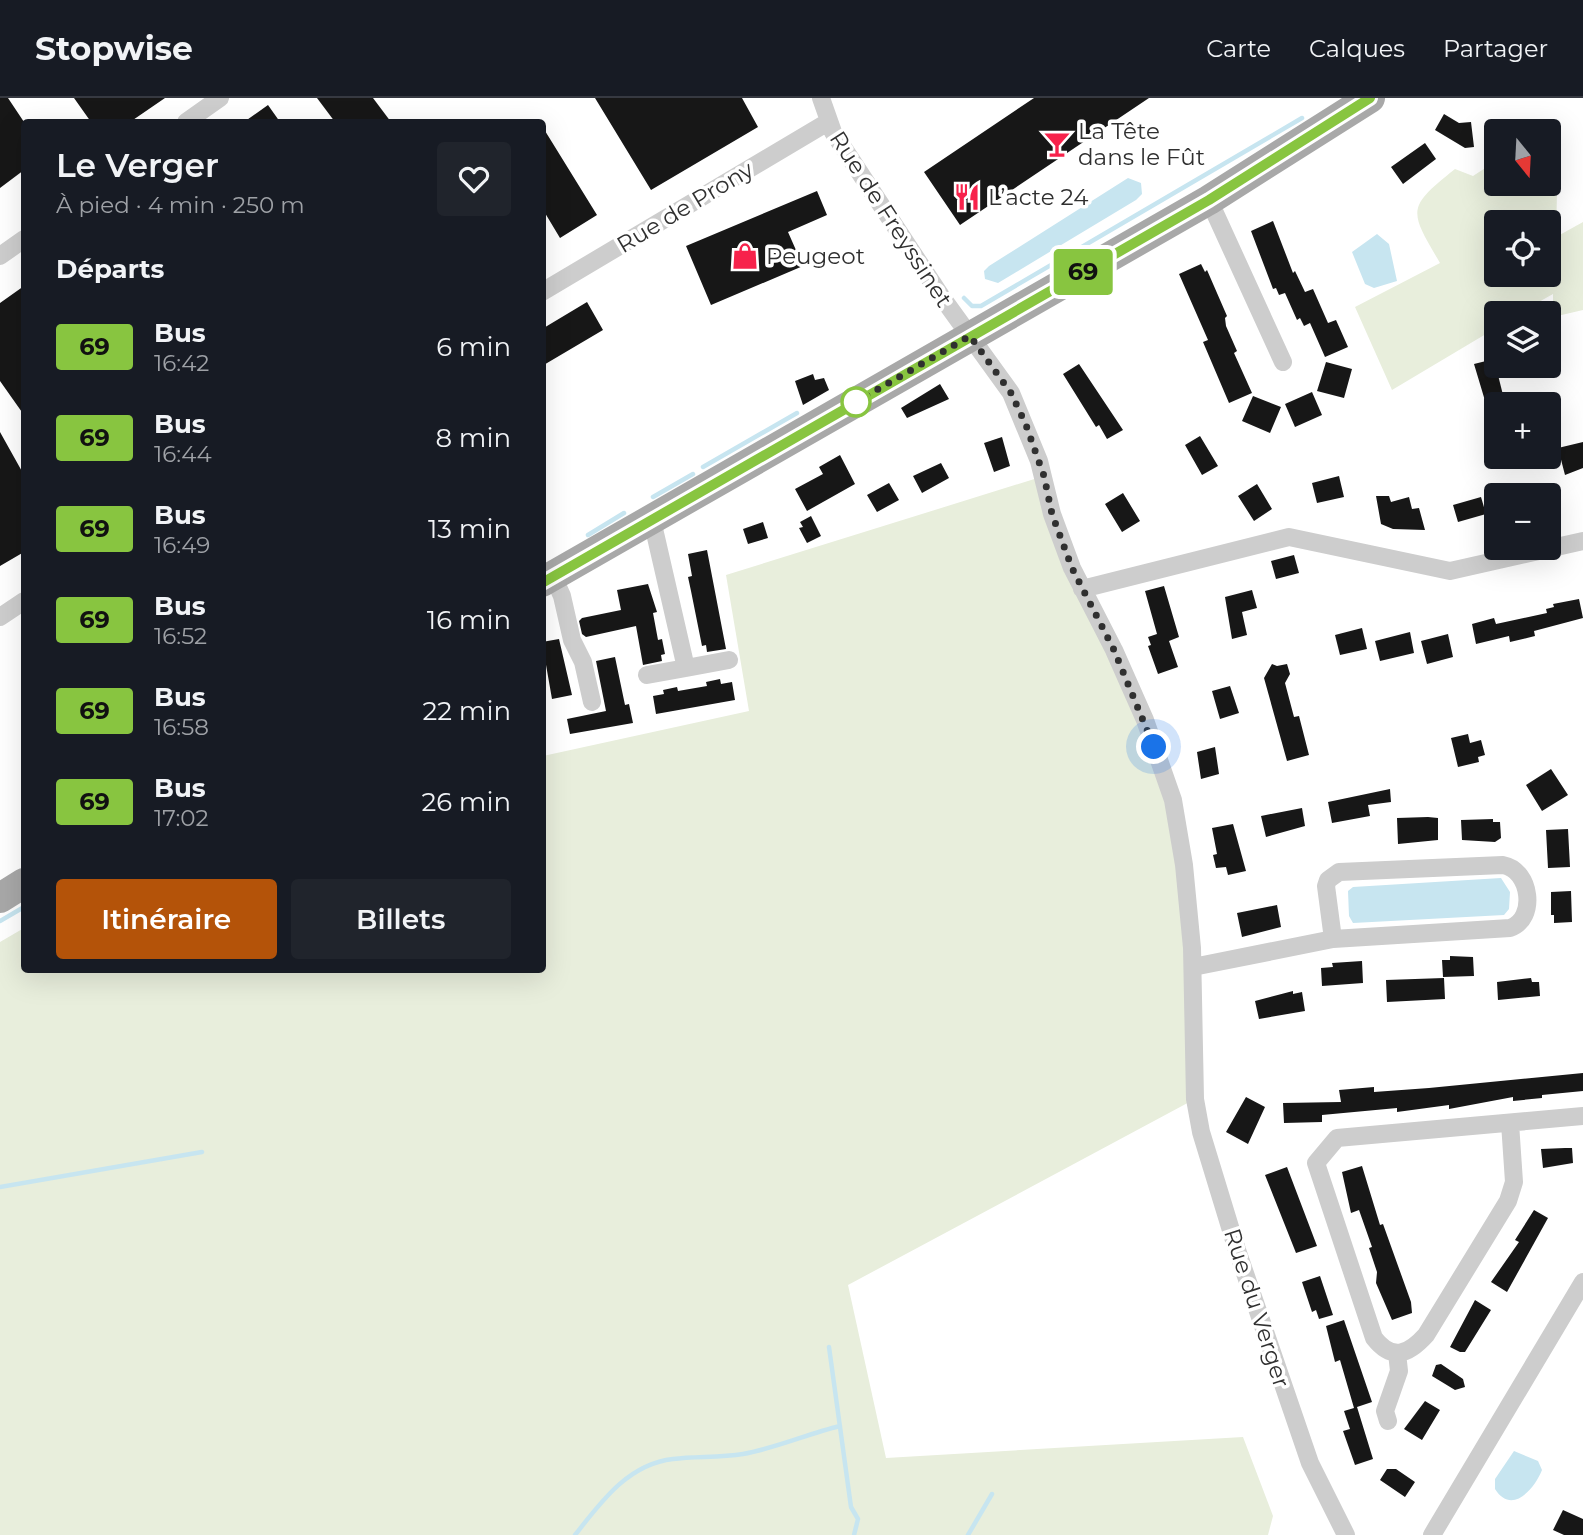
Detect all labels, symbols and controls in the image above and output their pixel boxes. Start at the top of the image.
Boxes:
text: Stopwise [35,28,193,68]
text: Carte [1206,34,1271,63]
text: Calques [1309,34,1405,63]
text: Partager [1443,34,1548,63]
place label: La Tête dans le Fût [1078,117,1205,171]
north arrow [1484,119,1561,196]
map controls [1484,119,1561,560]
street label: Rue de Freyssinet [824,126,958,312]
bar icon: La Tête dans le Fût [1042,129,1072,159]
button: heart [437,142,511,216]
text: Le Verger [56,145,219,185]
street label: Rue de Prony [612,155,759,259]
restaurant icon: L’acte 24 [952,182,982,212]
place label: L’acte 24 [988,183,1088,211]
text: À pied · 4 min · 250 m [56,191,305,219]
button: locate [1484,210,1561,287]
shop icon: Peugeot [730,241,760,271]
place label: Peugeot [766,242,865,270]
line badge: 69 [1052,249,1114,295]
text: Départs [56,253,164,285]
text: 69 [1068,257,1098,286]
button: layers [1484,301,1561,378]
text: Bus [154,317,206,349]
text: 6 min [436,331,511,363]
text: 69 [79,332,110,361]
text: 16:42 [154,349,209,377]
unlabelled marker [841,387,871,417]
button: + [1484,392,1561,469]
text: Bus [154,408,206,440]
text: 8 min [435,422,511,454]
text: 69 [79,423,110,452]
text: 16:44 [154,440,212,468]
button: − [1484,483,1561,560]
text: Bus [154,499,206,531]
text: 13 min [428,513,511,545]
text: 69 [79,514,110,543]
text: 16:49 [154,531,210,559]
text: Bus [154,590,206,622]
text: 16 min [427,604,511,636]
text: 69 [79,605,110,634]
text: 16:52 [154,622,207,650]
text: Bus [154,681,206,713]
text: 22 min [422,695,511,727]
text: 69 [79,696,110,725]
text: 16:58 [154,713,209,741]
your location [1136,729,1171,764]
text: Bus [154,772,206,804]
text: 26 min [421,786,511,818]
text: 69 [79,787,110,816]
text: 17:02 [154,804,209,832]
button: Itinéraire [56,879,277,959]
button: Billets [291,879,511,959]
street label: Rue du Verger [1218,1225,1296,1391]

